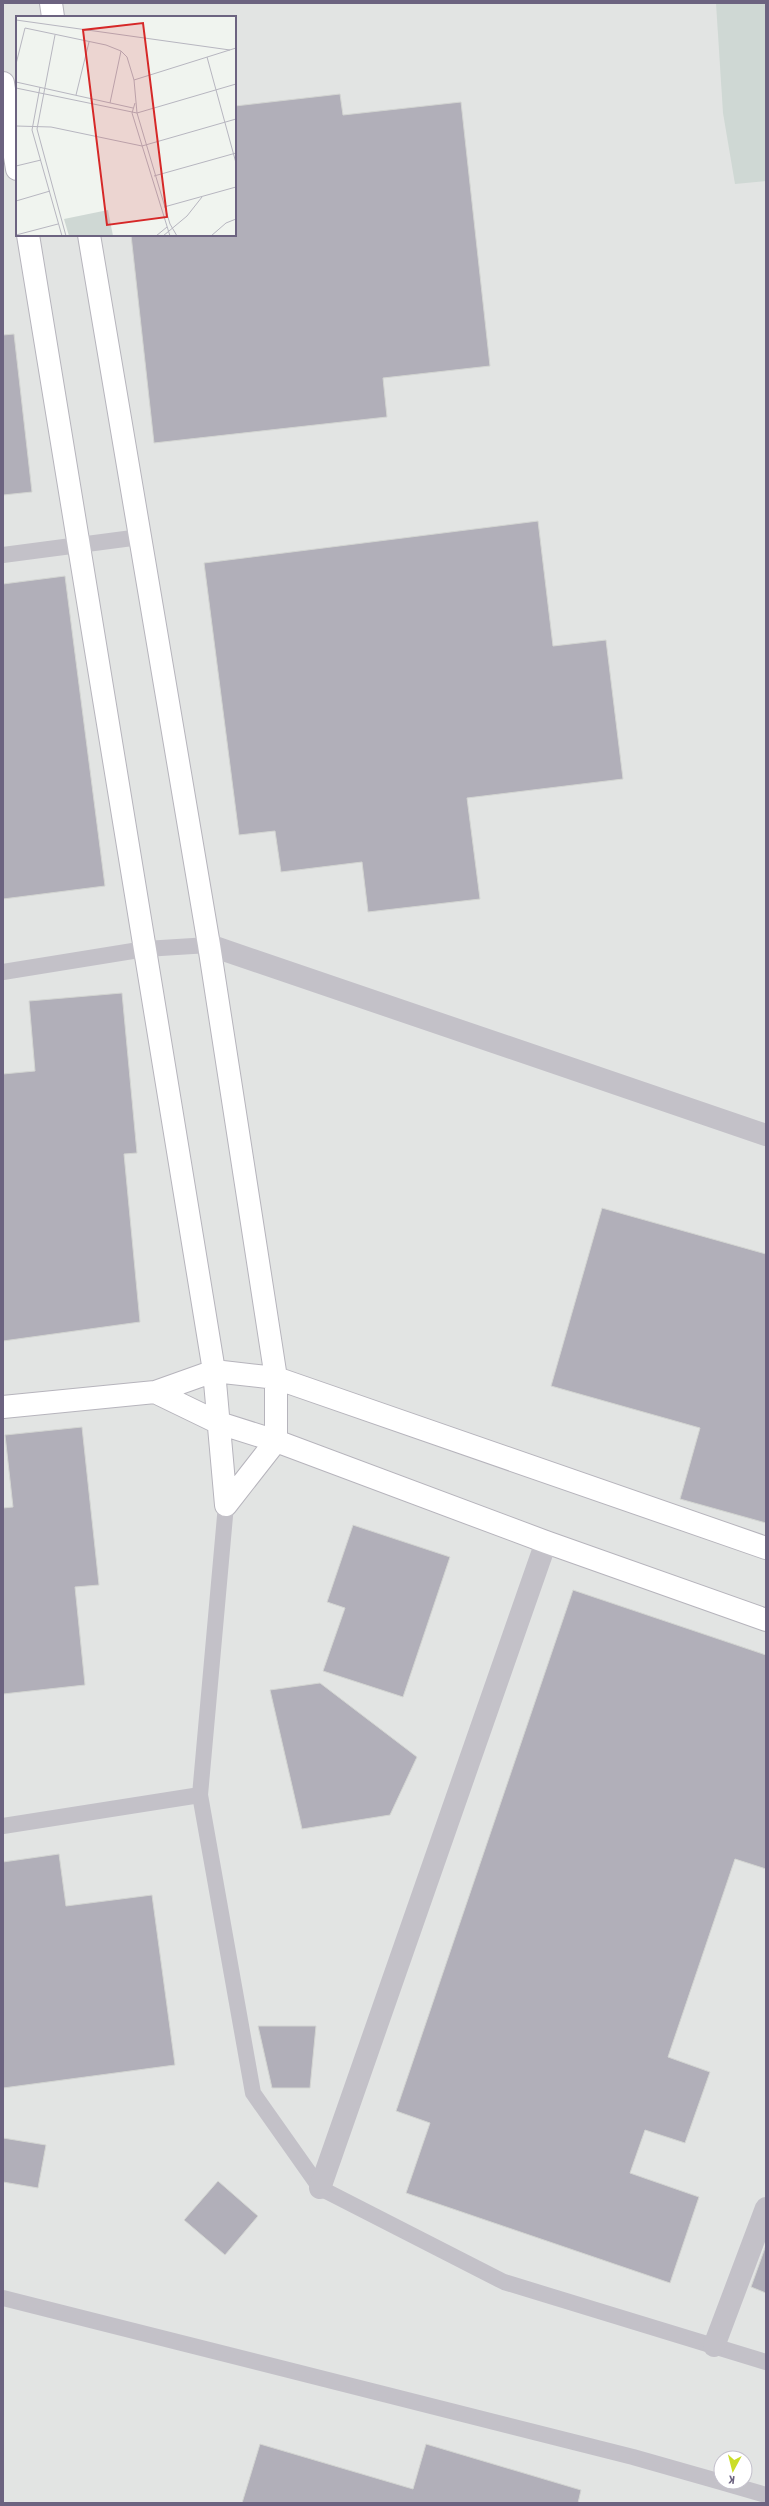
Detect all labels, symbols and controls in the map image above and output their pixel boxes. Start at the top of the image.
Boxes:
inset map [16,16,236,236]
north arrow [713,2450,753,2490]
text: K [727,2472,736,2486]

